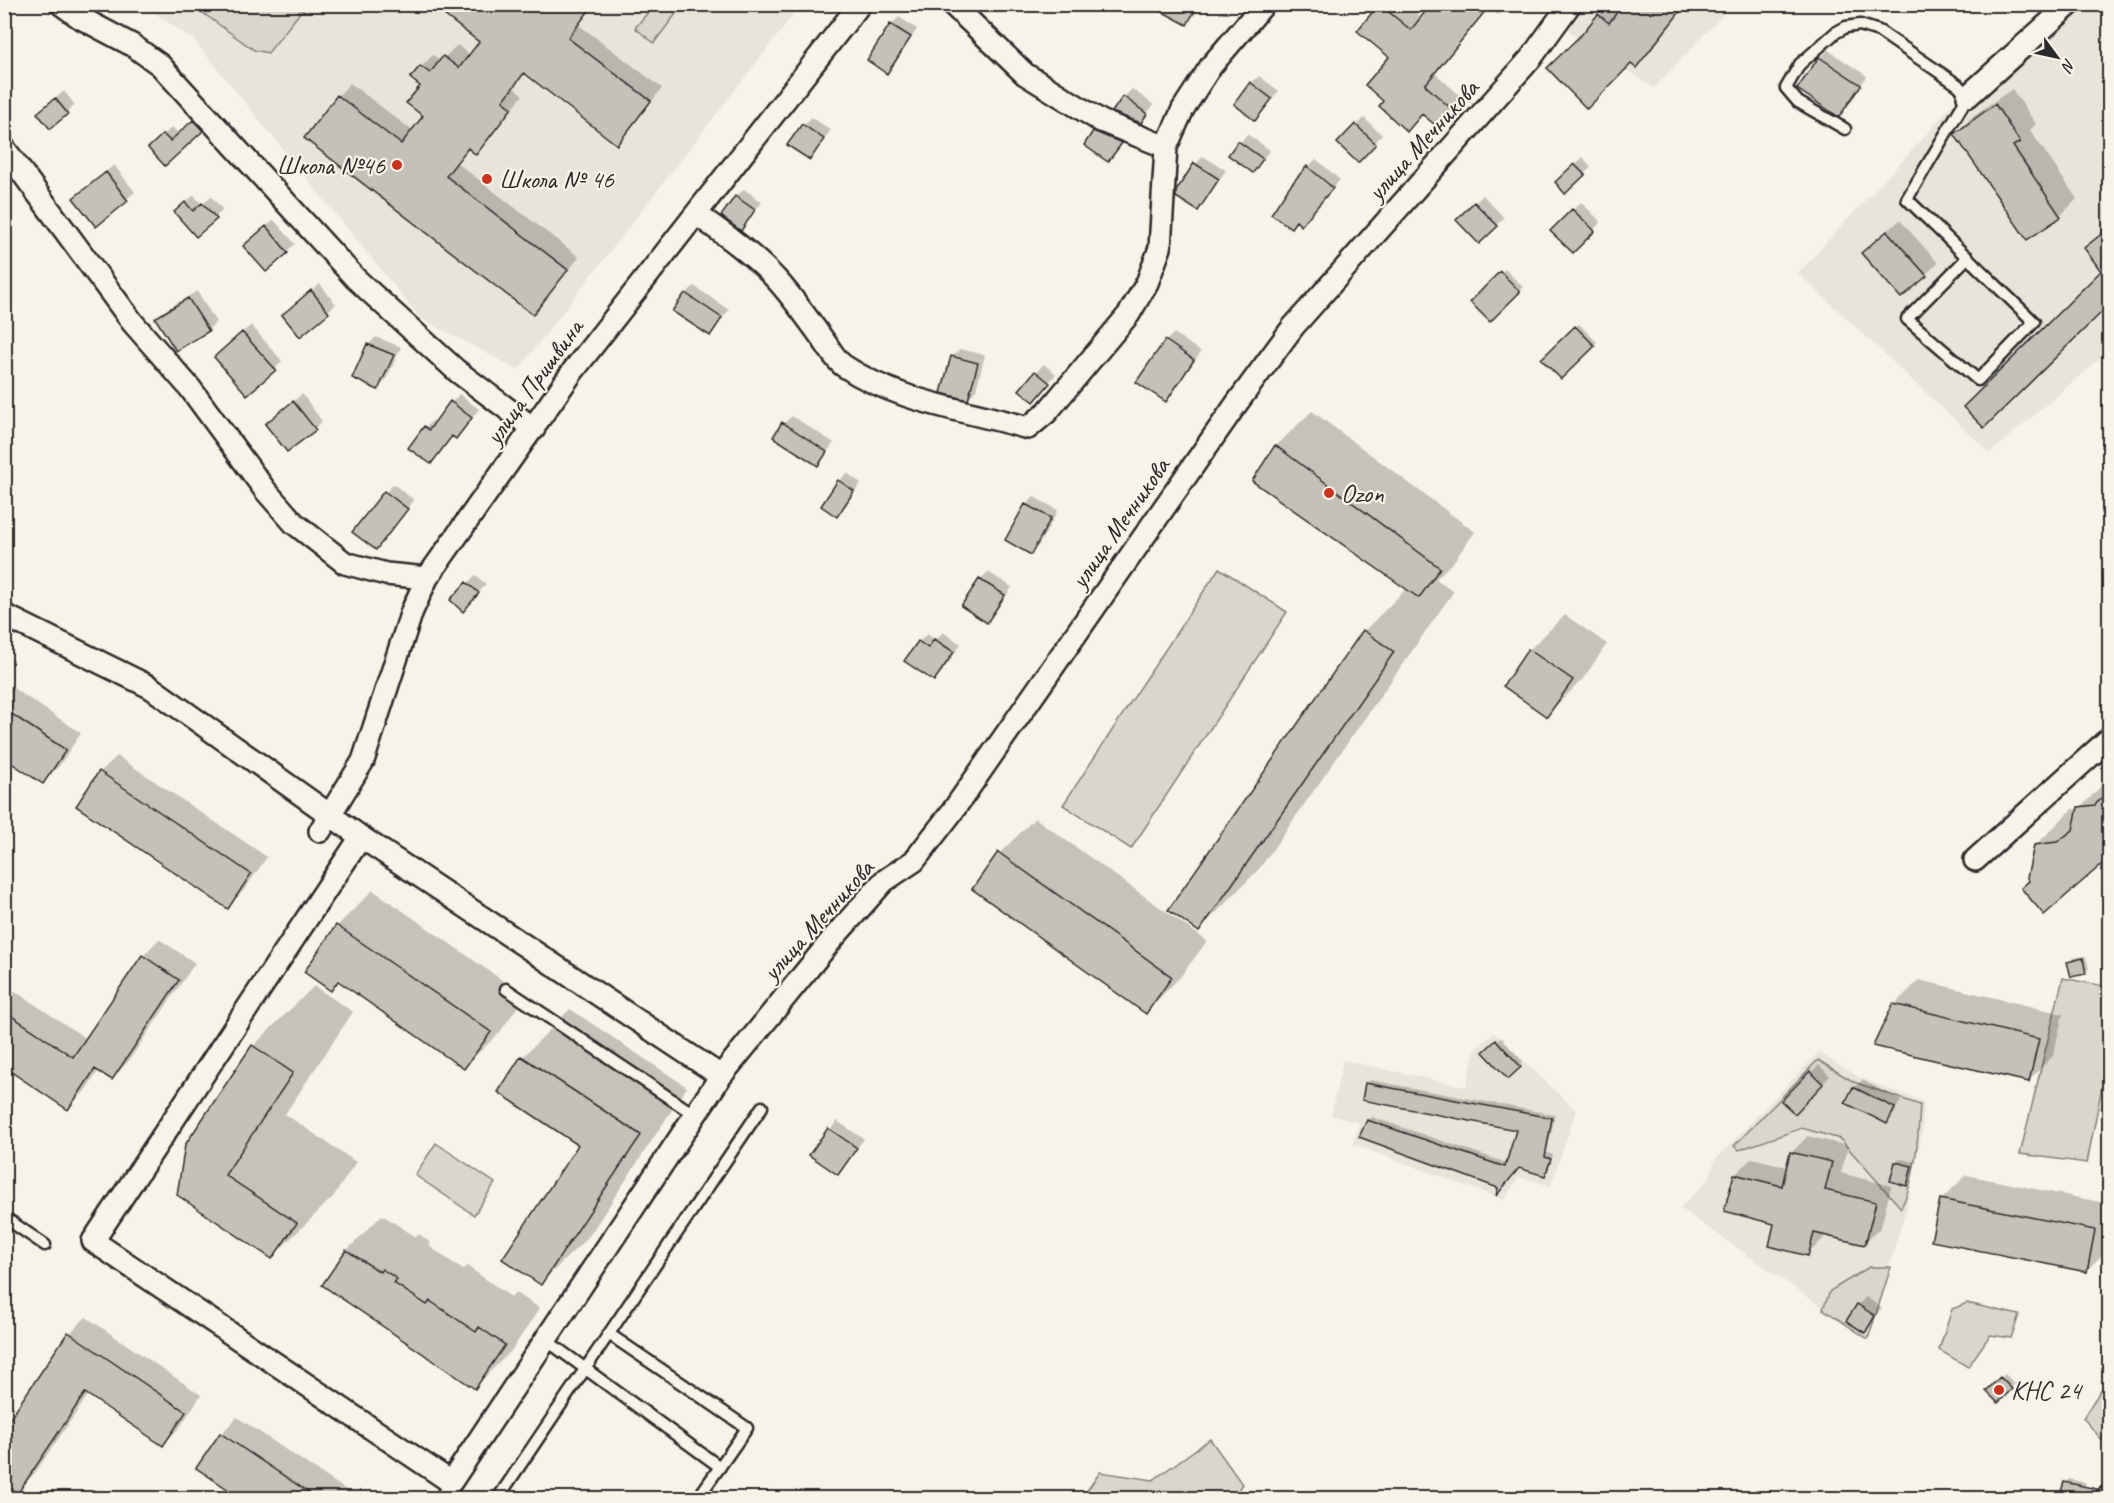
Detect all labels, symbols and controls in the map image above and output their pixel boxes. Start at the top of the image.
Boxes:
north arrow [2027,27,2087,87]
text: N [2056,55,2080,77]
street label: улица Мечникова [1359,71,1487,209]
place label: Школа №46 [276,149,386,182]
marker: Школа №46 [390,158,404,172]
place label: Школа № 46 [499,163,615,196]
marker: Школа № 46 [480,172,494,186]
street label: улица Пришвина [476,311,592,453]
street label: улица Мечникова [1062,450,1178,596]
place label: Ozon [1341,477,1384,510]
marker: Ozon [1322,486,1336,500]
street label: улица Мечникова [754,851,882,989]
place label: КНС 24 [2011,1374,2083,1407]
marker: КНС 24 [1992,1383,2006,1397]

